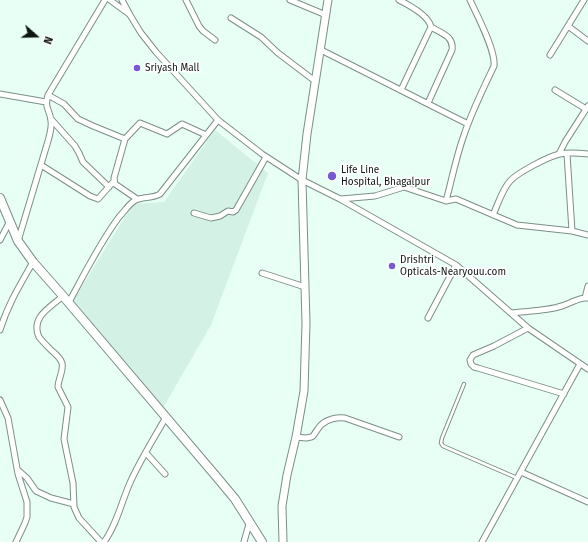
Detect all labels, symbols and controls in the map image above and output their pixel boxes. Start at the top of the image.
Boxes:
north arrow [16,16,56,56]
text: N [40,35,55,46]
place label: Sriyash Mall [145,62,199,74]
marker: Sriyash Mall [132,63,142,73]
place label: Life Line Hospital, Bhagalpur [341,164,430,188]
marker: Life Line Hospital, Bhagalpur [326,170,338,182]
place label: Drishtri Opticals-Nearyouu.com [400,254,506,278]
marker: Drishtri Opticals-Nearyouu.com [387,261,397,271]

